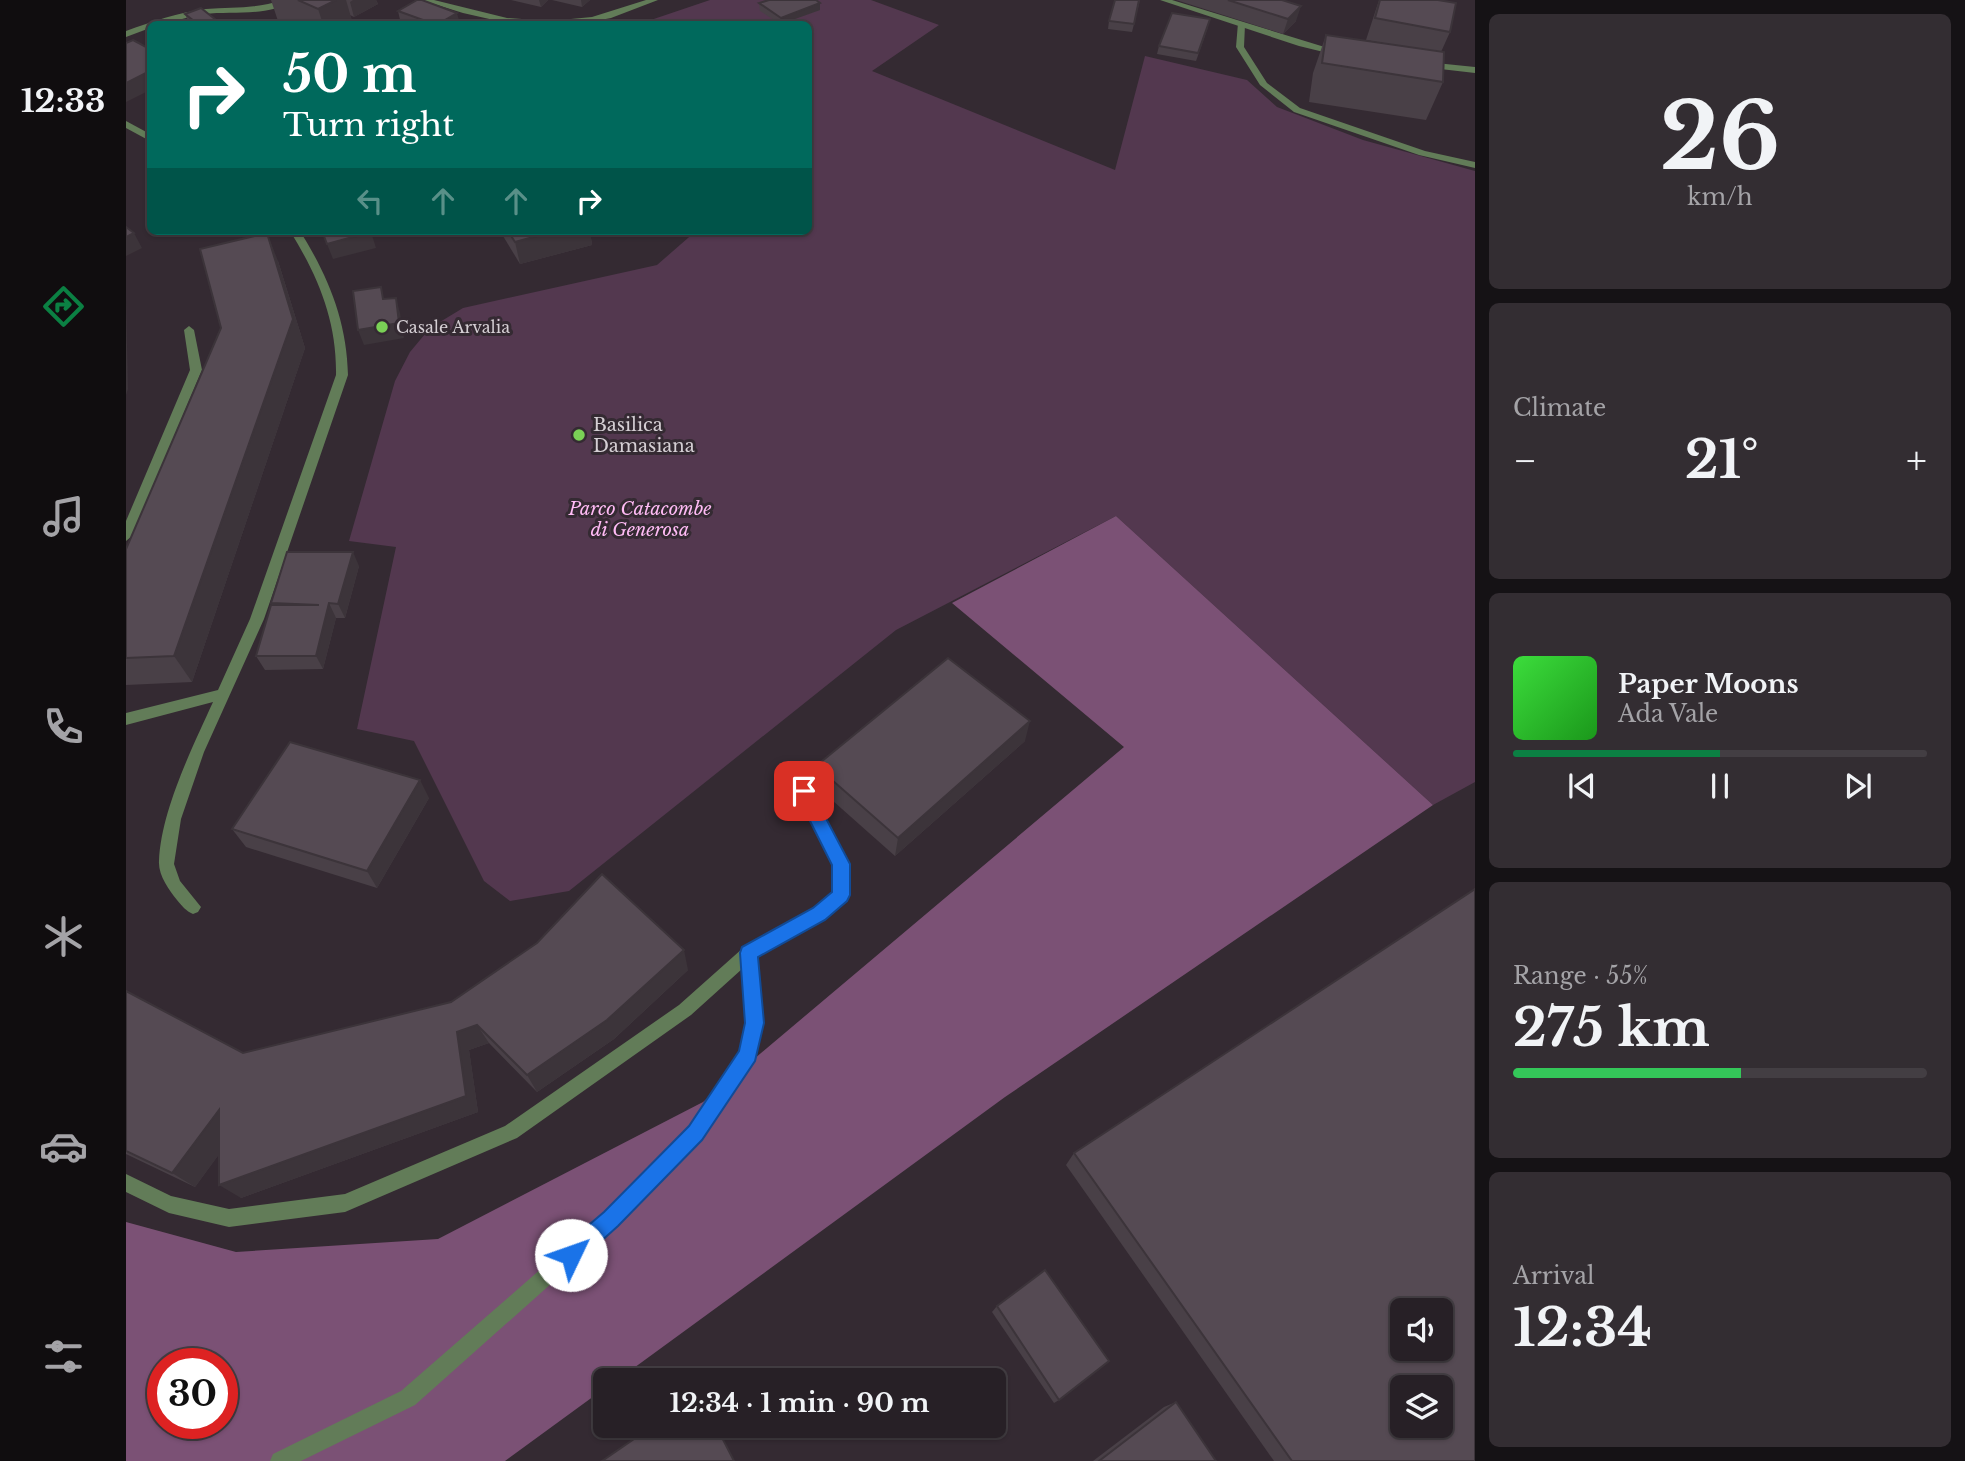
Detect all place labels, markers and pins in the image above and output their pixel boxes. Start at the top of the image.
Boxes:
place label: Casale Arvalia [396,317,510,337]
marker: Casale Arvalia [374,319,390,335]
place label: Basilica Damasiana [593,414,695,457]
marker: Basilica Damasiana [571,427,587,443]
pin [774,761,834,821]

